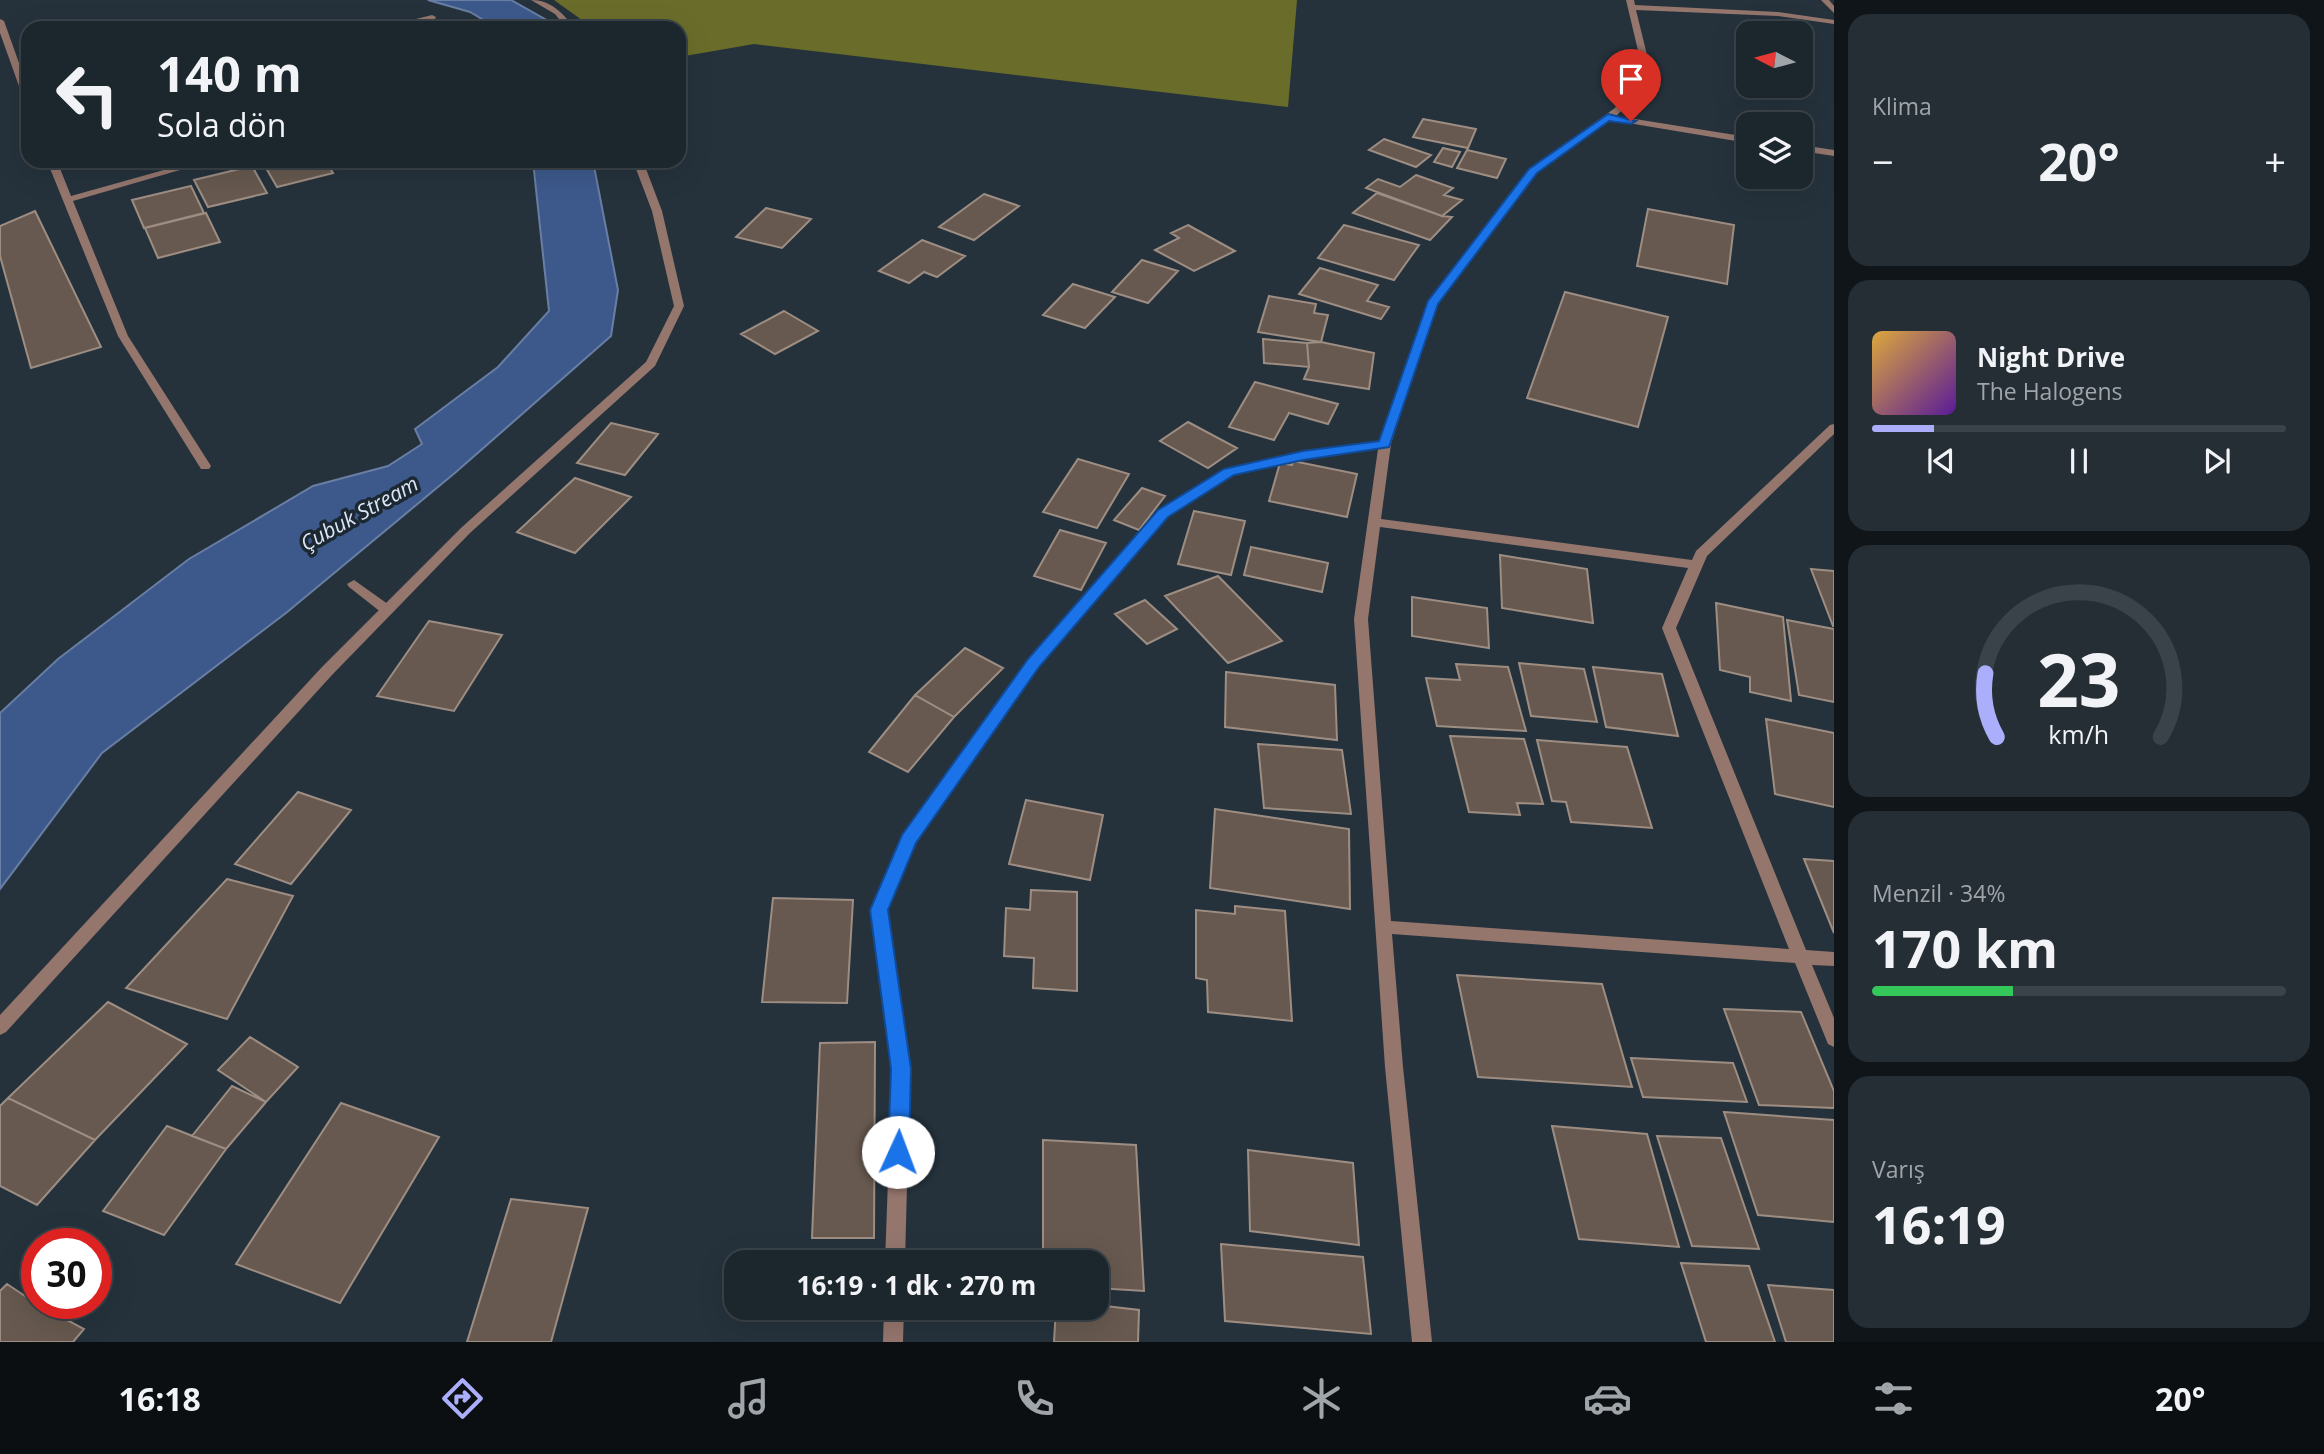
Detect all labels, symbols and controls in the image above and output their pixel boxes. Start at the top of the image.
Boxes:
north arrow [1736,21,1813,98]
map controls [1736,21,1813,189]
text: 140 m [157,40,302,106]
icon: left [42,49,133,140]
pin [1601,49,1661,121]
icon: arrive [1612,60,1650,98]
text: Klima [1872,90,1932,122]
text: Sola dön [157,103,286,146]
button: layers [1736,112,1813,189]
text: 20° [2038,125,2120,196]
text: − [1872,135,1894,187]
text: + [2264,135,2286,187]
text: Night Drive [1977,339,2125,375]
text: The Halogens [1977,375,2123,407]
icon: previous [1922,442,1960,480]
icon: pause [2060,442,2098,480]
icon: next [2198,442,2236,480]
water label: Çubuk Stream [295,469,423,557]
text: 23 [2037,629,2121,728]
text: km/h [2049,717,2109,751]
text: Menzil · 34% [1872,877,2005,909]
text: 170 km [1872,912,2058,983]
position arrow [861,1115,935,1189]
text: Varış [1872,1153,1925,1185]
text: 16:19 [1872,1188,2006,1259]
speed limit sign: 30 [21,1228,112,1319]
text: 16:19 · 1 dk · 270 m [797,1267,1036,1303]
icon: directions [438,1374,487,1423]
icon: music [724,1374,773,1423]
icon: phone [1010,1374,1059,1423]
icon: climate [1297,1374,1346,1423]
icon: car [1583,1374,1632,1423]
icon: filters [1869,1374,1918,1423]
text: 16:18 [119,1377,201,1420]
text: 20° [2155,1377,2205,1420]

